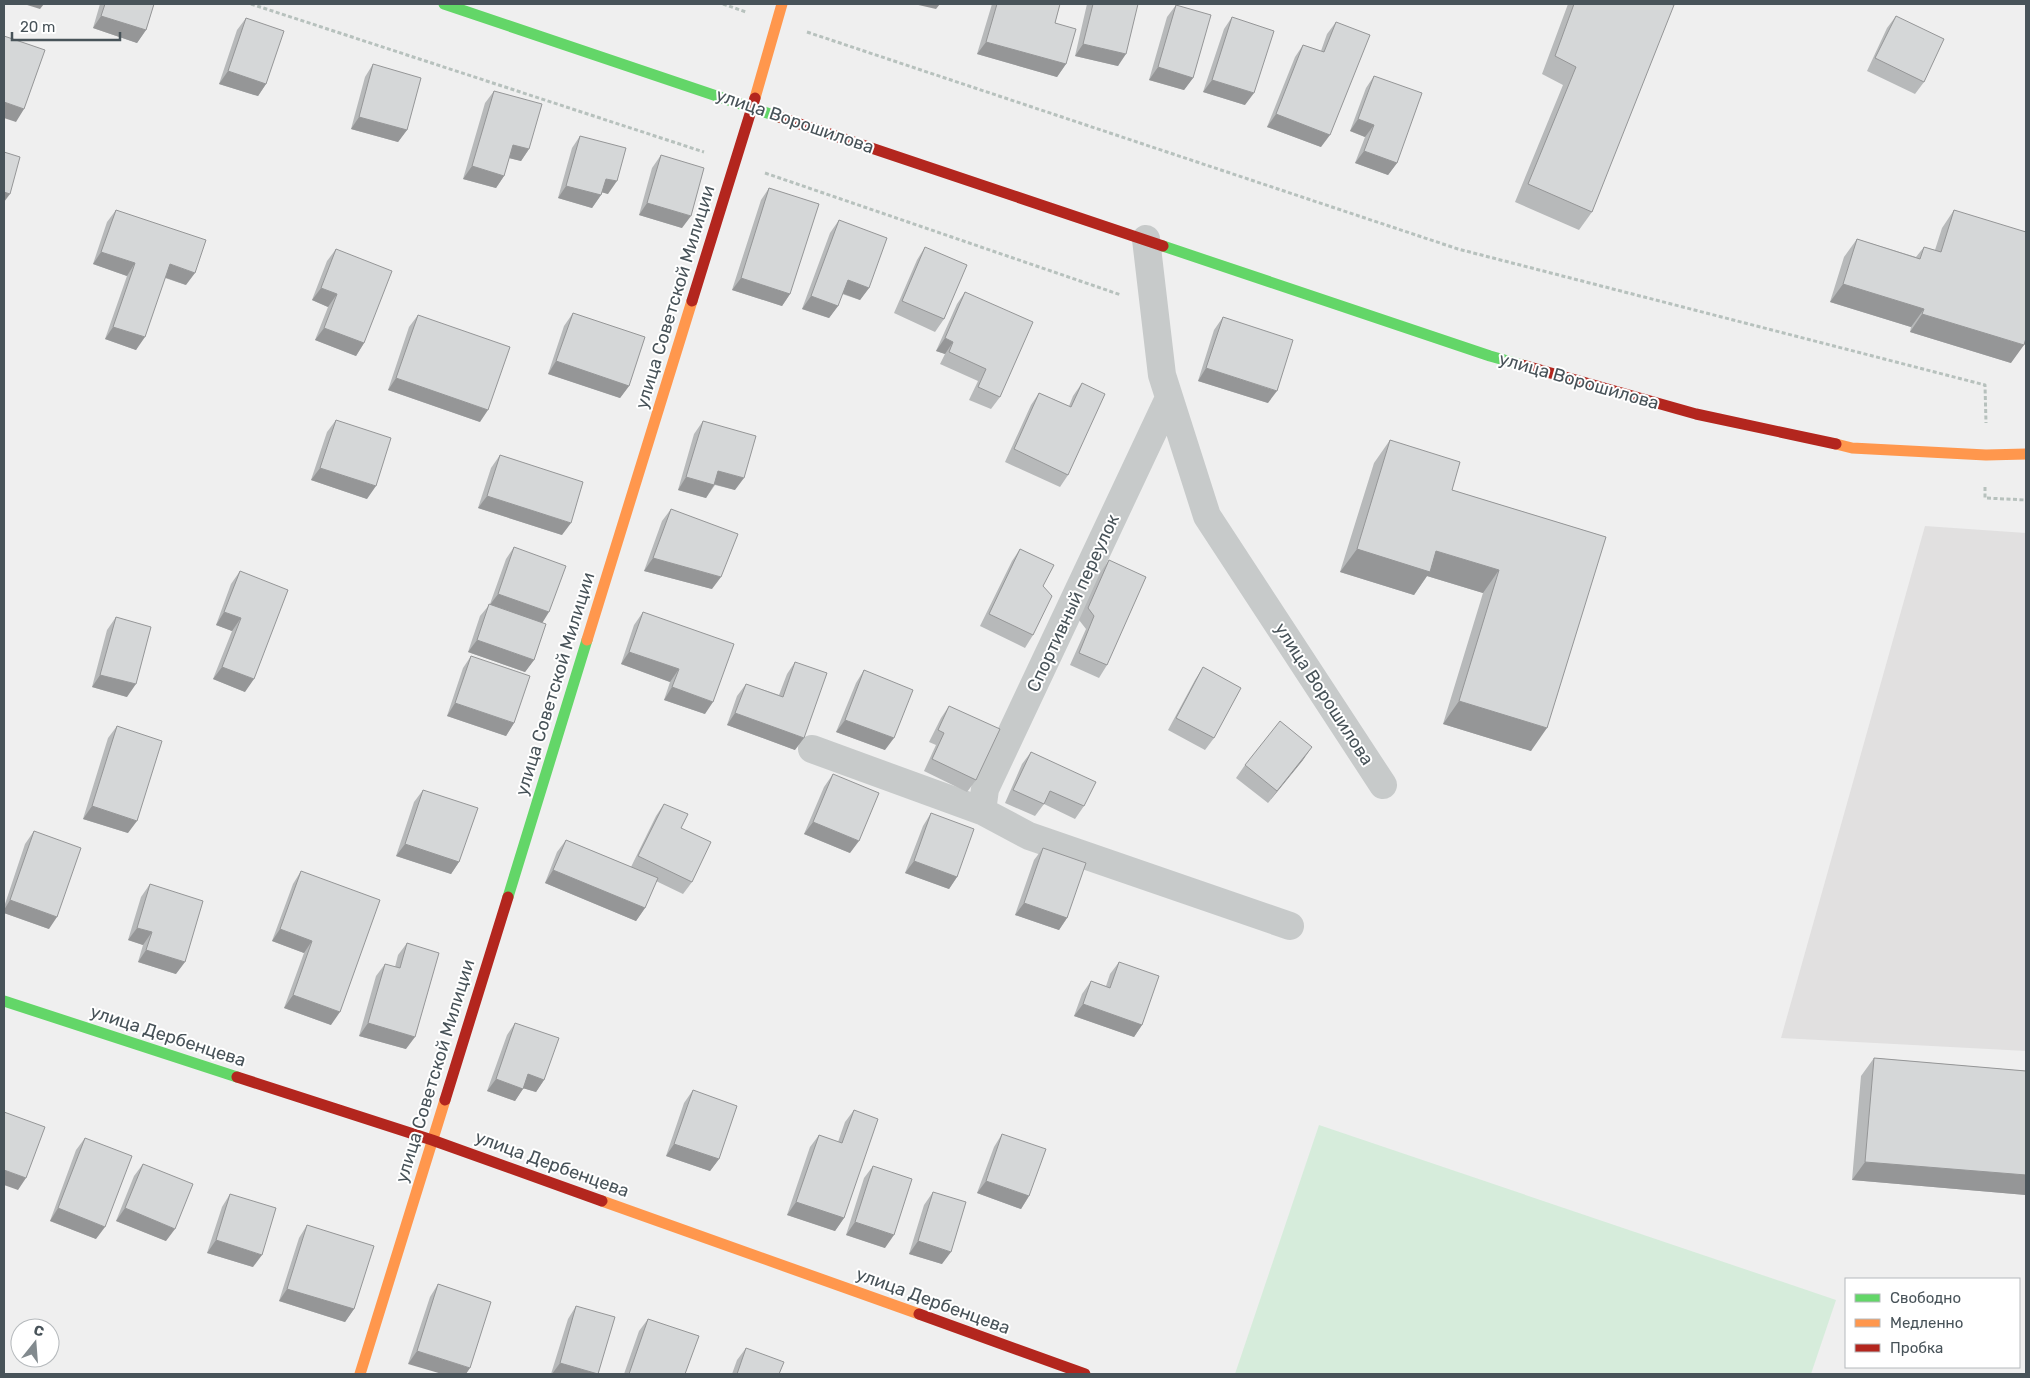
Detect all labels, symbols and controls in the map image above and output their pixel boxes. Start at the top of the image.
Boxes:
scale bar [12,10,120,42]
text: 20 m [20,18,55,36]
street label: улица Ворошилова [713,84,877,158]
street label: улица Советской Милиции [630,183,720,411]
street label: улица Ворошилова [1496,348,1662,414]
street label: Спортивный переулок [1022,510,1124,696]
street label: улица Советской Милиции [510,570,600,798]
street label: улица Ворошилова [1270,619,1378,769]
street label: улица Советской Милиции [390,957,480,1185]
street label: улица Дербенцева [87,1000,249,1072]
street label: улица Дербенцева [472,1126,632,1202]
street label: улица Дербенцева [853,1263,1013,1339]
legend [1845,1278,2020,1368]
text: Свободно [1890,1289,1961,1307]
text: Медленно [1890,1314,1963,1332]
north arrow [10,1318,60,1368]
text: С [31,1321,46,1341]
text: Пробка [1890,1339,1943,1357]

